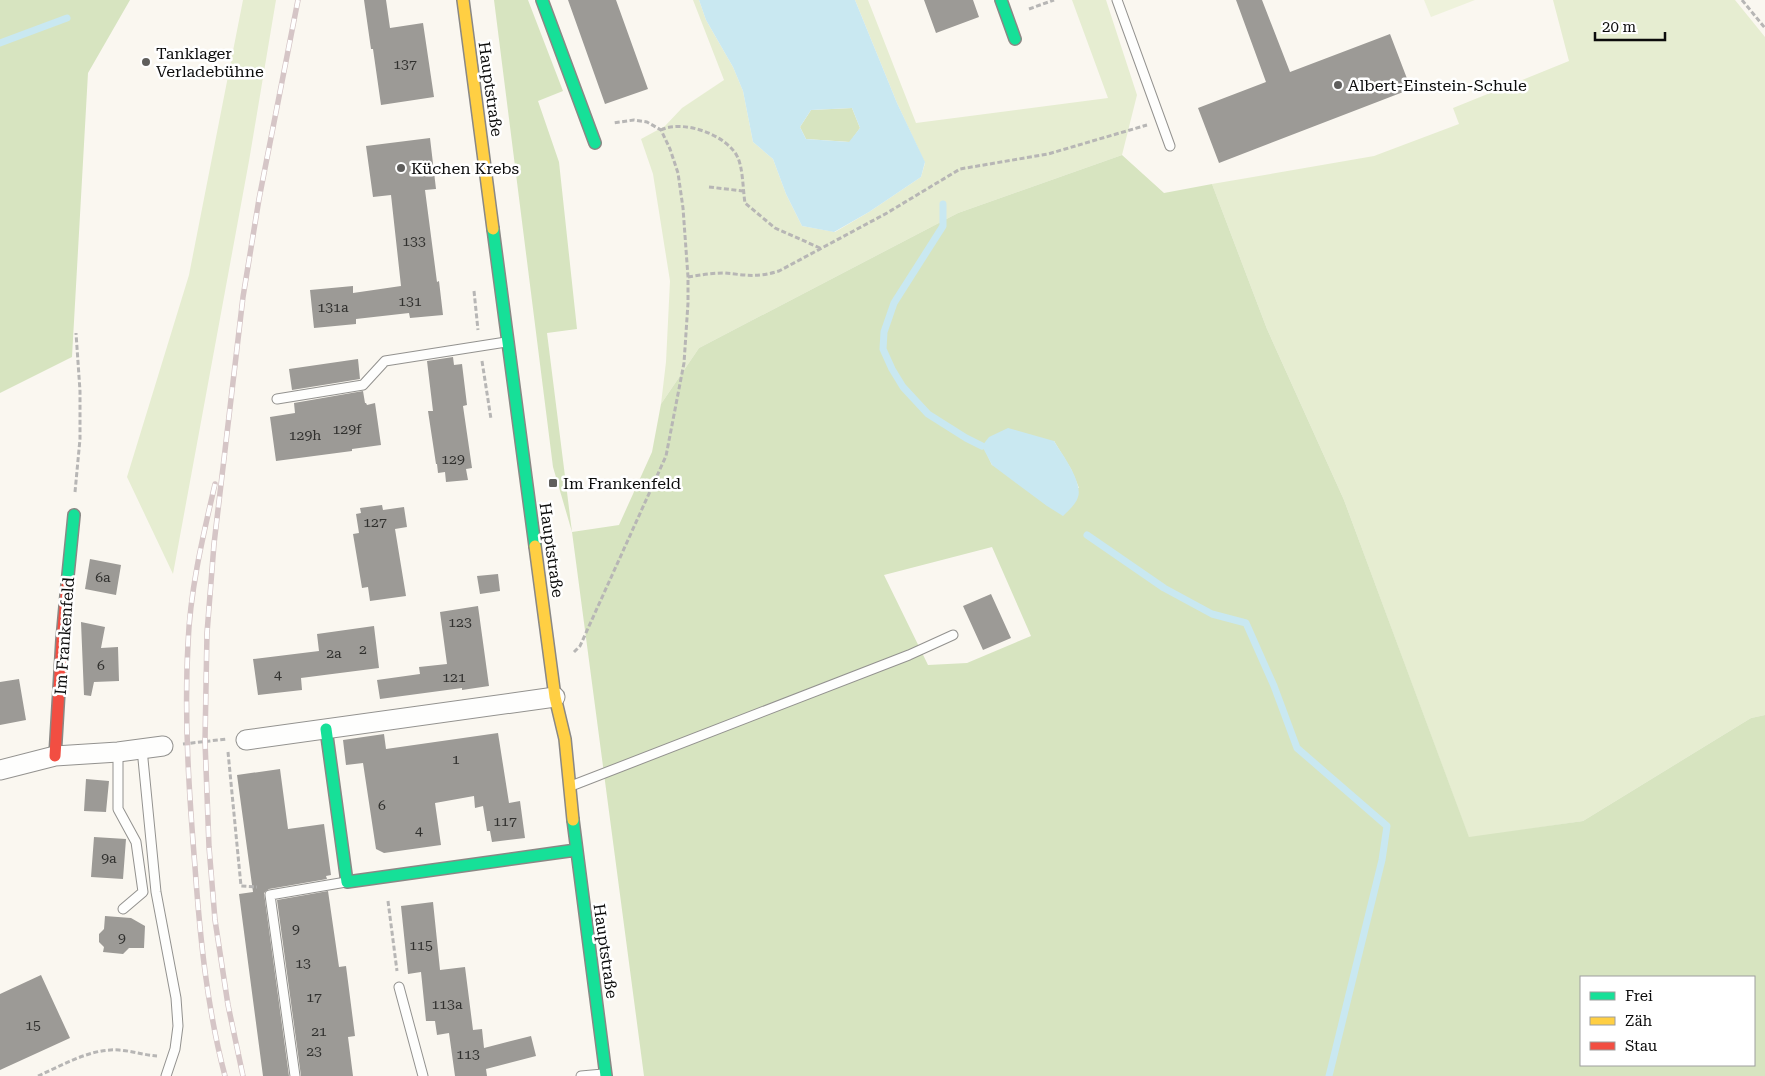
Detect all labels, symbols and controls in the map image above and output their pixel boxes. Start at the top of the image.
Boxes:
scale bar [1595,10,1665,42]
text: 20 m [1602,18,1637,36]
street label: Hauptstraße [474,40,507,138]
place label: Tanklager Verladebühne [156,44,264,81]
marker: Tanklager Verladebühne [140,56,152,68]
house number: 137 [393,56,417,72]
place label: Albert-Einstein-Schule [1348,76,1527,95]
marker: Albert-Einstein-Schule [1332,79,1344,91]
place label: Küchen Krebs [411,159,520,178]
marker: Küchen Krebs [395,162,407,174]
house number: 133 [402,233,426,249]
house number: 131 [398,293,422,309]
house number: 131a [317,299,349,315]
house number: 129f [333,421,362,437]
house number: 129h [289,427,321,443]
house number: 129 [441,451,465,467]
place label: Im Frankenfeld [563,474,681,493]
marker: Im Frankenfeld [547,477,559,489]
street label: Hauptstraße [535,501,568,599]
house number: 127 [363,514,387,530]
house number: 6a [95,569,111,585]
street label: Im Frankenfeld [51,577,78,696]
house number: 123 [448,614,472,630]
house number: 2 [359,641,367,657]
house number: 2a [326,645,342,661]
house number: 6 [97,657,105,673]
house number: 4 [274,666,282,682]
house number: 121 [442,669,466,685]
house number: 1 [452,751,460,767]
house number: 6 [378,797,386,813]
house number: 117 [493,813,517,829]
house number: 4 [415,822,423,838]
house number: 9a [101,850,117,866]
street label: Hauptstraße [589,902,622,1000]
house number: 9 [292,921,300,937]
house number: 9 [118,930,126,946]
house number: 115 [409,937,433,953]
house number: 13 [295,955,311,971]
legend [1580,976,1755,1066]
text: Frei [1625,987,1653,1005]
house number: 17 [306,989,322,1005]
house number: 113a [431,996,463,1012]
text: Zäh [1625,1012,1653,1030]
house number: 15 [25,1017,41,1033]
house number: 21 [311,1023,327,1039]
text: Stau [1625,1037,1658,1055]
house number: 23 [306,1043,322,1059]
house number: 113 [456,1046,480,1062]

